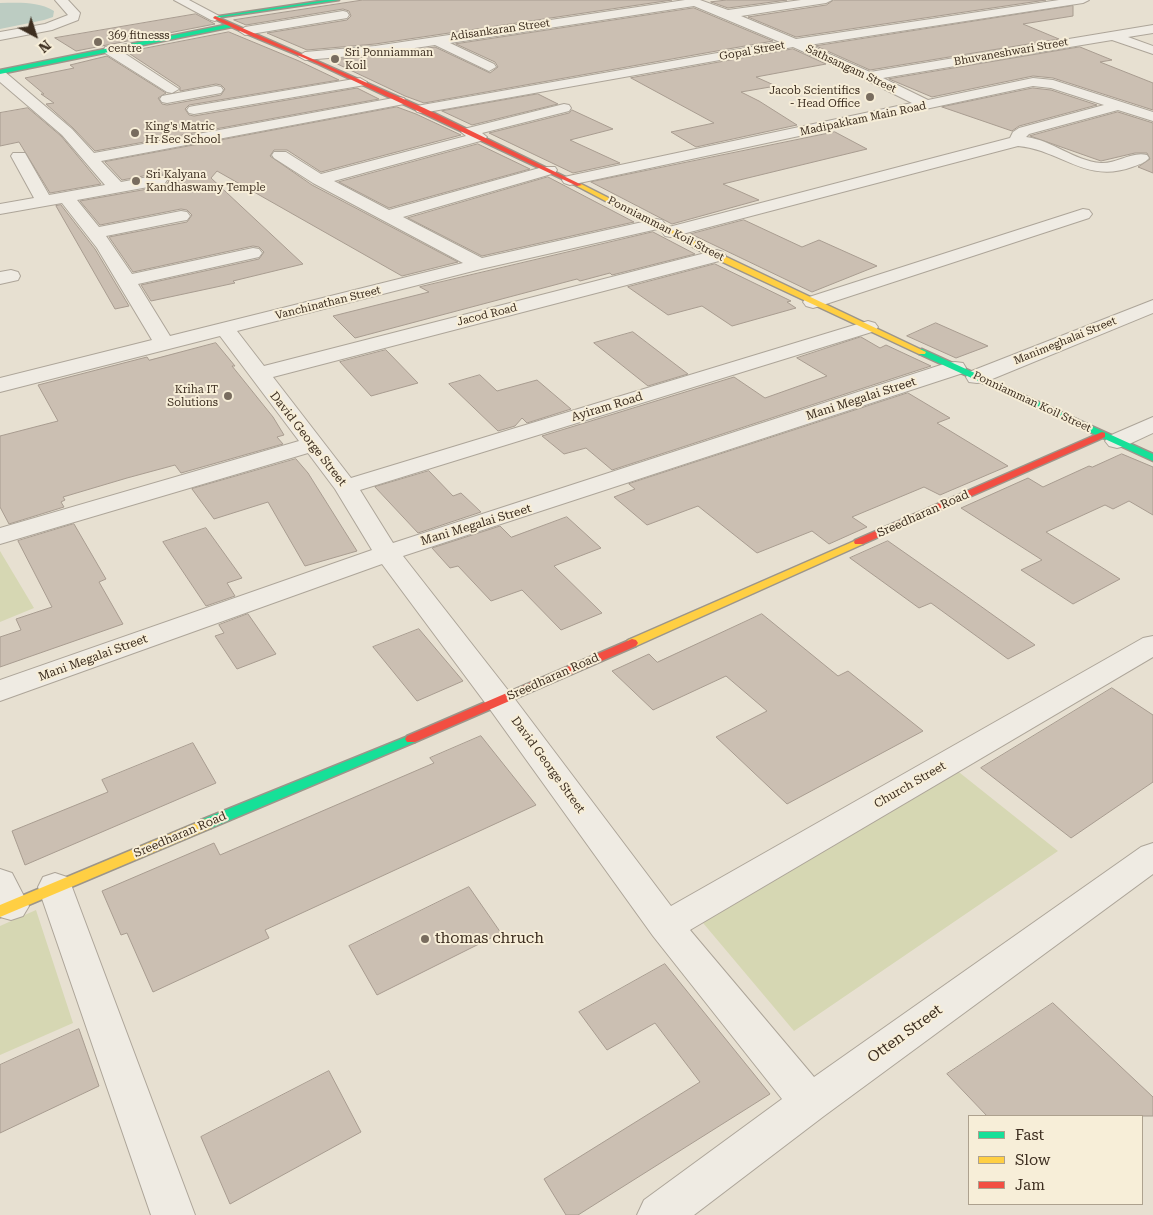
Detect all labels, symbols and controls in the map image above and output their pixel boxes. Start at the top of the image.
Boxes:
north arrow [10,10,60,60]
street label: Adisankaran Street [449,16,551,44]
place label: 369 fitnesss centre [108,29,169,55]
street label: Bhuvaneshwari Street [953,35,1069,69]
marker: 369 fitnesss centre [92,36,104,48]
text: N [35,37,54,56]
street label: Gopal Street [718,39,786,63]
street label: Sathsangam Street [804,42,898,96]
place label: Sri Ponniamman Koil [345,46,433,72]
marker: Sri Ponniamman Koil [329,53,341,65]
place label: Jacob Scientifics - Head Office [769,84,860,110]
marker: Jacob Scientifics - Head Office [864,91,876,103]
street label: Madipakkam Main Road [799,99,927,139]
place label: King's Matric Hr Sec School [145,120,221,146]
marker: King's Matric Hr Sec School [129,127,141,139]
place label: Sri Kalyana Kandhaswamy Temple [146,168,266,194]
marker: Sri Kalyana Kandhaswamy Temple [130,175,142,187]
street label: Ponniamman Koil Street [606,194,726,264]
street label: Vanchinathan Street [274,283,382,323]
street label: Jacod Road [456,301,518,329]
street label: Manimeghalai Street [1012,314,1118,368]
street label: Ponniamman Koil Street [971,369,1093,435]
street label: Mani Megalai Street [804,374,918,424]
place label: Kriha IT Solutions [167,383,218,409]
street label: David George Street [267,389,349,489]
street label: Ayiram Road [570,389,644,425]
marker: Kriha IT Solutions [222,390,234,402]
street label: Sreedharan Road [875,487,971,541]
street label: Mani Megalai Street [419,501,533,549]
street label: Mani Megalai Street [37,632,149,684]
street label: Sreedharan Road [505,650,601,704]
street label: David George Street [508,714,588,816]
street label: Church Street [872,759,948,811]
street label: Sreedharan Road [132,809,228,861]
place label: thomas chruch [435,930,544,948]
marker: thomas chruch [419,933,431,945]
street label: Otten Street [864,1001,946,1067]
legend [968,1115,1143,1205]
text: Fast [1015,1126,1044,1144]
text: Slow [1015,1151,1050,1169]
text: Jam [1015,1176,1045,1194]

